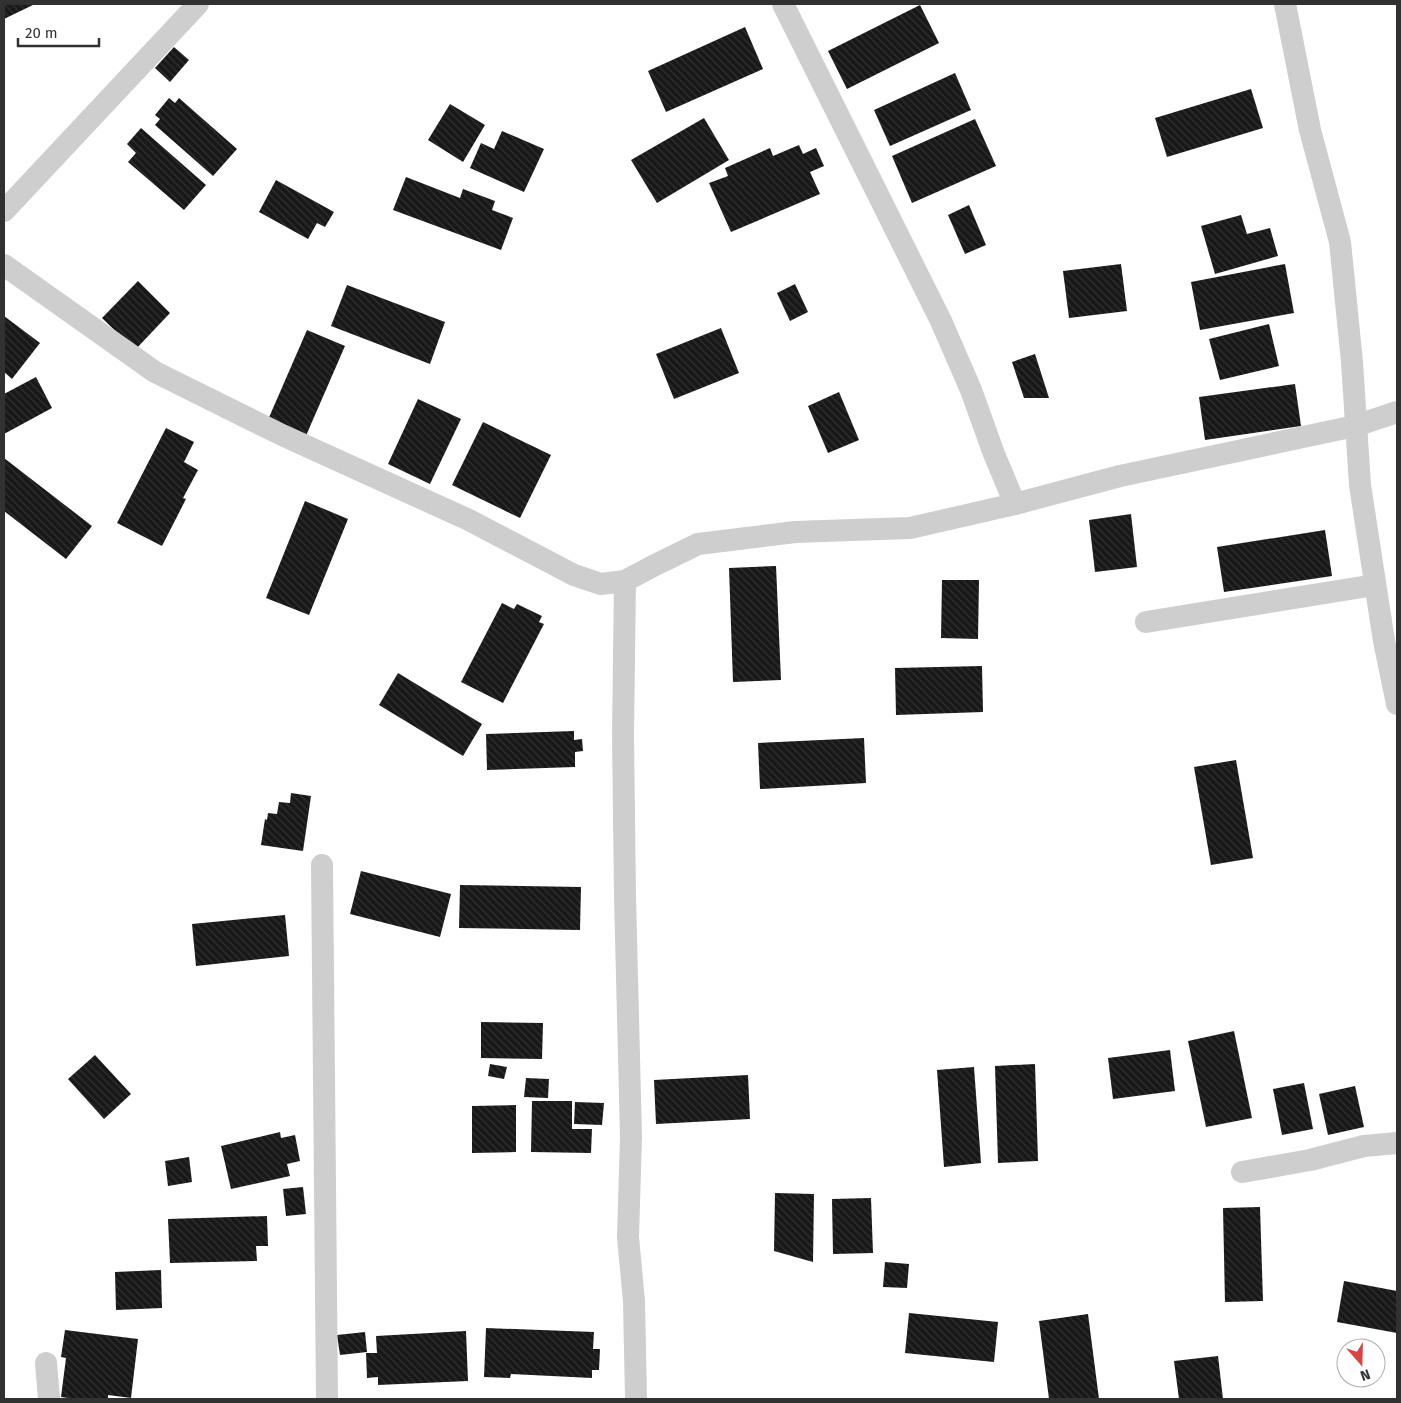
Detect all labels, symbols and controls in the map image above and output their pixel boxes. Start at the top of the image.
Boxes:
scale bar [18,15,99,47]
text: 20 m [25,24,58,42]
north arrow [1336,1338,1386,1388]
text: N [1358,1365,1373,1384]

